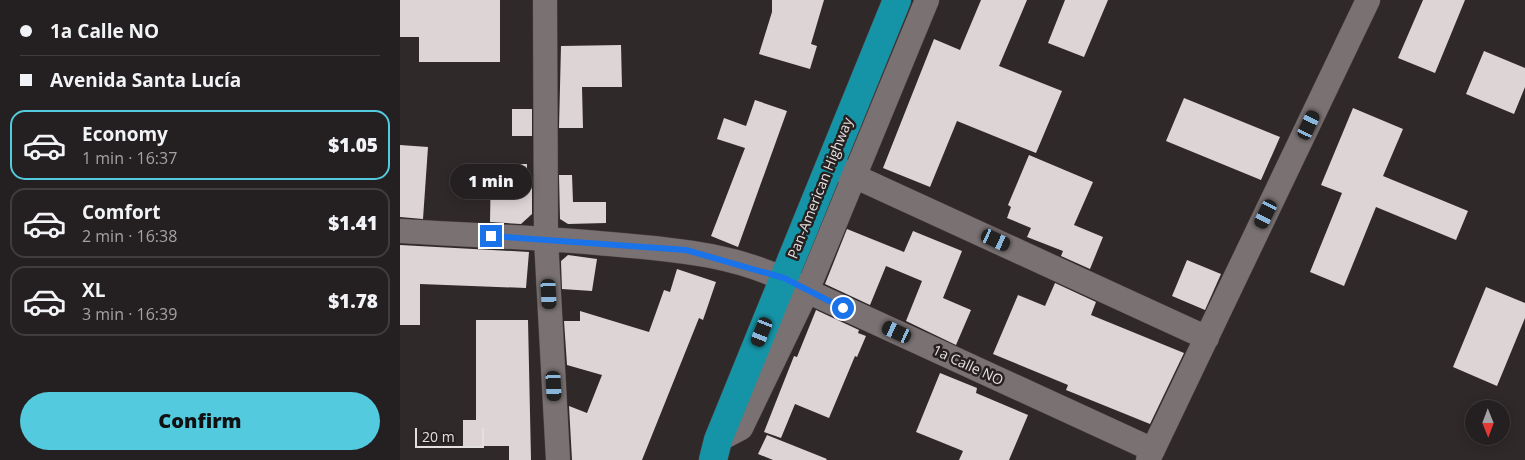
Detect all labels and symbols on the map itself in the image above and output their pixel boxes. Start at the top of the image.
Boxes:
car [1295,108,1322,142]
street label: Pan-American Highway [783,114,857,261]
callout: 1 min [450,164,532,198]
car [1252,197,1279,231]
route end [480,225,502,247]
car [979,227,1012,253]
car [540,279,557,309]
route start [832,297,854,319]
car [749,315,774,349]
car [880,319,913,345]
street label: 1a Calle NO [930,340,1007,389]
car [545,371,562,401]
north arrow [1465,400,1510,445]
scale bar [415,425,484,448]

